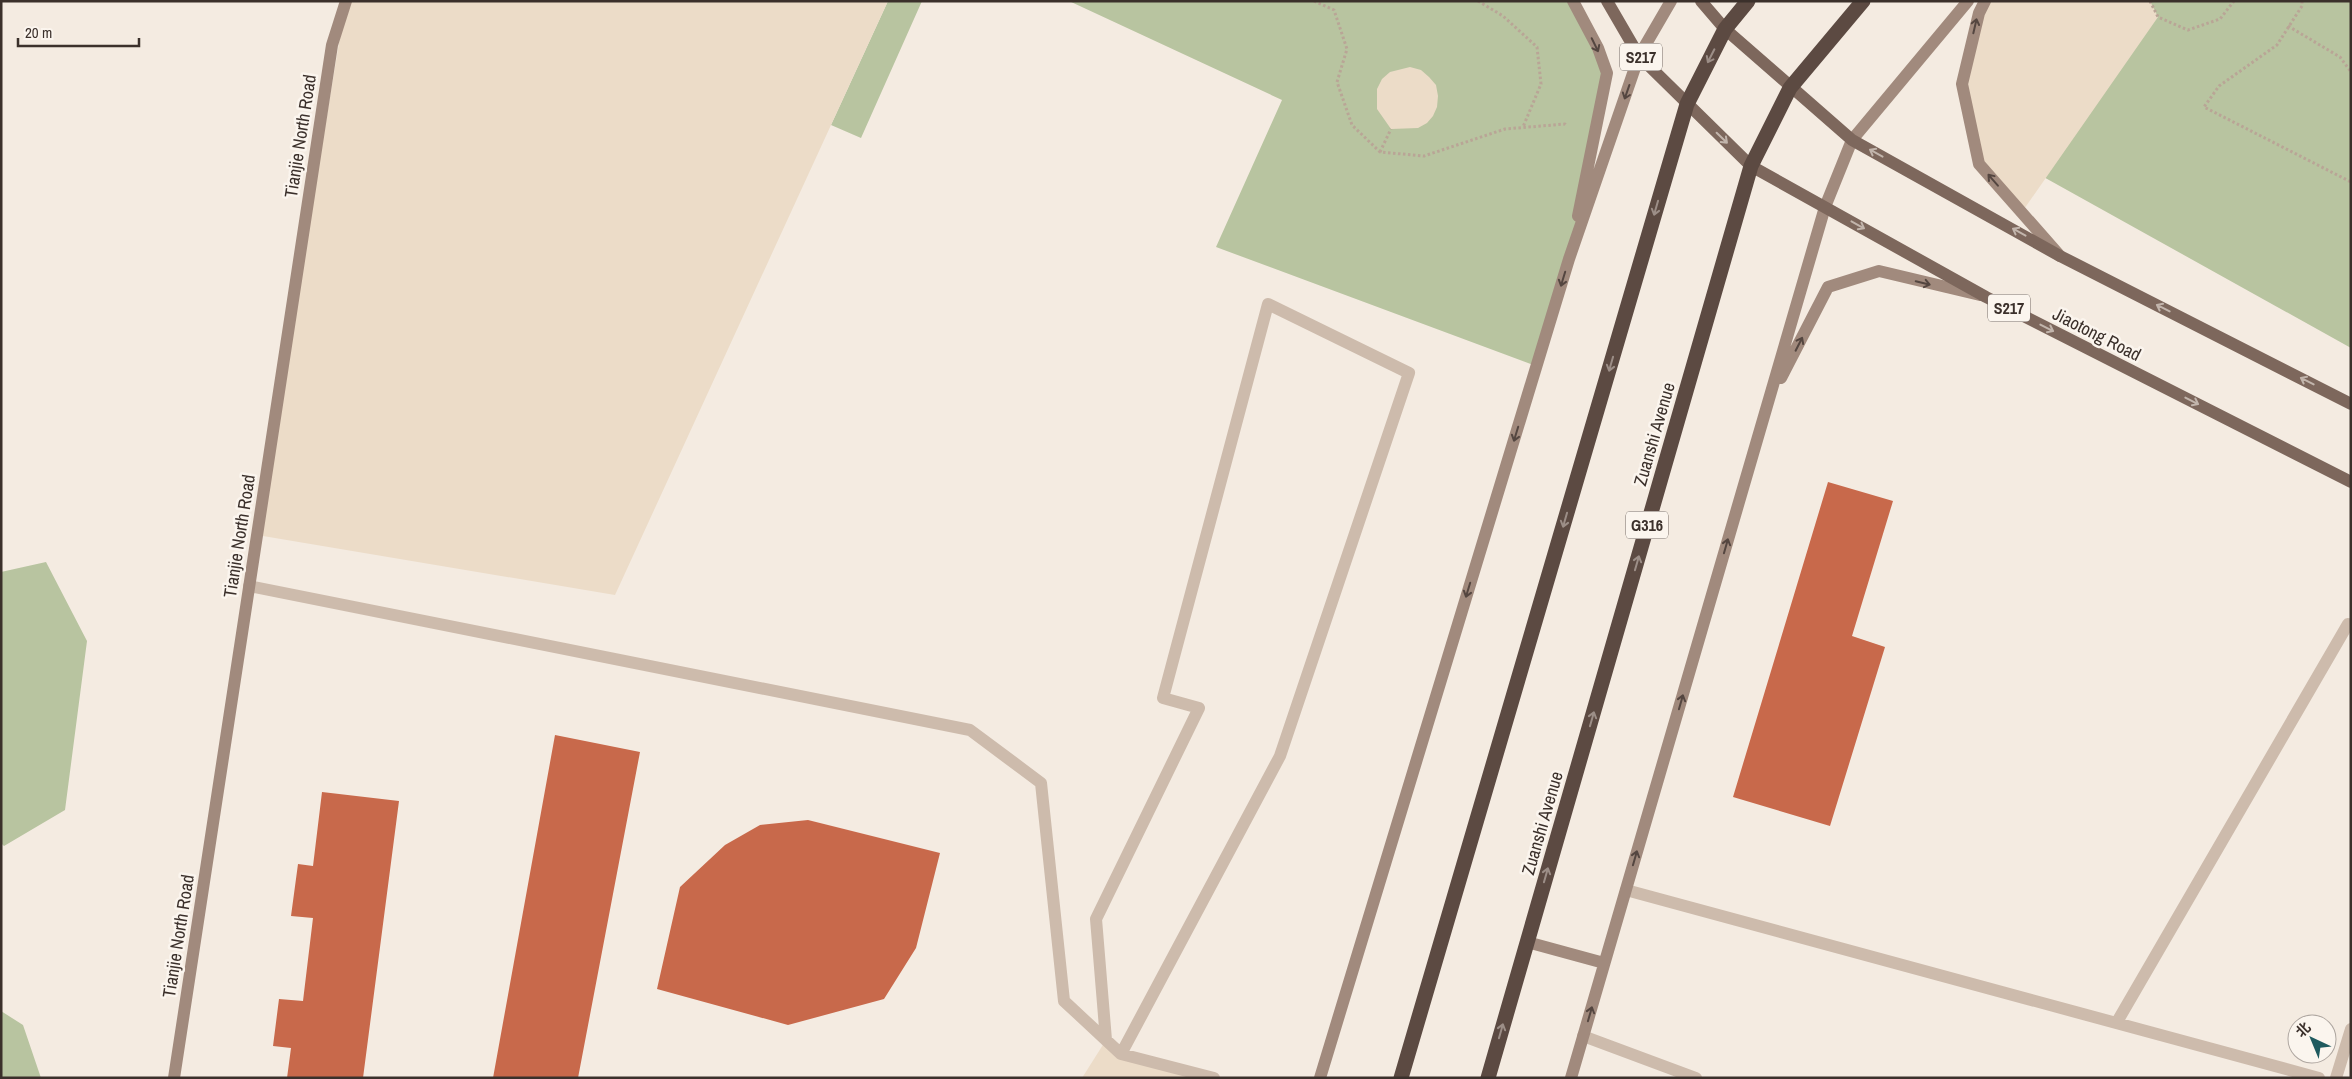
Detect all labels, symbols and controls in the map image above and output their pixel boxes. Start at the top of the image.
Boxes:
scale bar [18,15,139,47]
one-way arrow [1971,19,1980,35]
text: 20 m [25,22,52,43]
one-way arrow [1590,37,1600,52]
road number: S217 [1620,44,1662,70]
one-way arrow [1706,48,1715,63]
street label: Tianjie North Road [278,73,322,199]
one-way arrow [1622,84,1631,99]
one-way arrow [1716,132,1728,144]
one-way arrow [1870,148,1884,158]
one-way arrow [1987,173,1999,186]
one-way arrow [1651,200,1661,216]
one-way arrow [1850,221,1864,231]
one-way arrow [2012,227,2026,237]
one-way arrow [1558,271,1568,287]
one-way arrow [1914,278,1930,288]
road number: S217 [1988,294,2030,322]
street label: Jiaotong Road [2049,301,2145,367]
one-way arrow [2155,303,2170,313]
one-way arrow [2039,324,2054,333]
one-way arrow [1795,337,1804,352]
one-way arrow [1605,356,1615,372]
one-way arrow [2300,376,2315,386]
street label: Zuanshi Avenue [1627,379,1681,489]
one-way arrow [2184,396,2199,406]
one-way arrow [1510,426,1520,442]
street label: Tianjie North Road [217,473,261,599]
one-way arrow [1559,512,1569,528]
road number: G316 [1626,512,1668,538]
one-way arrow [1722,538,1732,554]
one-way arrow [1632,555,1642,571]
one-way arrow [1463,581,1473,597]
one-way arrow [1676,694,1686,710]
one-way arrow [1587,711,1597,727]
street label: Zuanshi Avenue [1515,768,1569,878]
one-way arrow [1631,850,1640,866]
one-way arrow [1542,867,1552,883]
street label: Tianjie North Road [156,873,200,999]
one-way arrow [1585,1007,1595,1023]
north arrow [2287,1014,2337,1064]
text: 北 [2292,1018,2314,1041]
one-way arrow [1497,1023,1507,1039]

